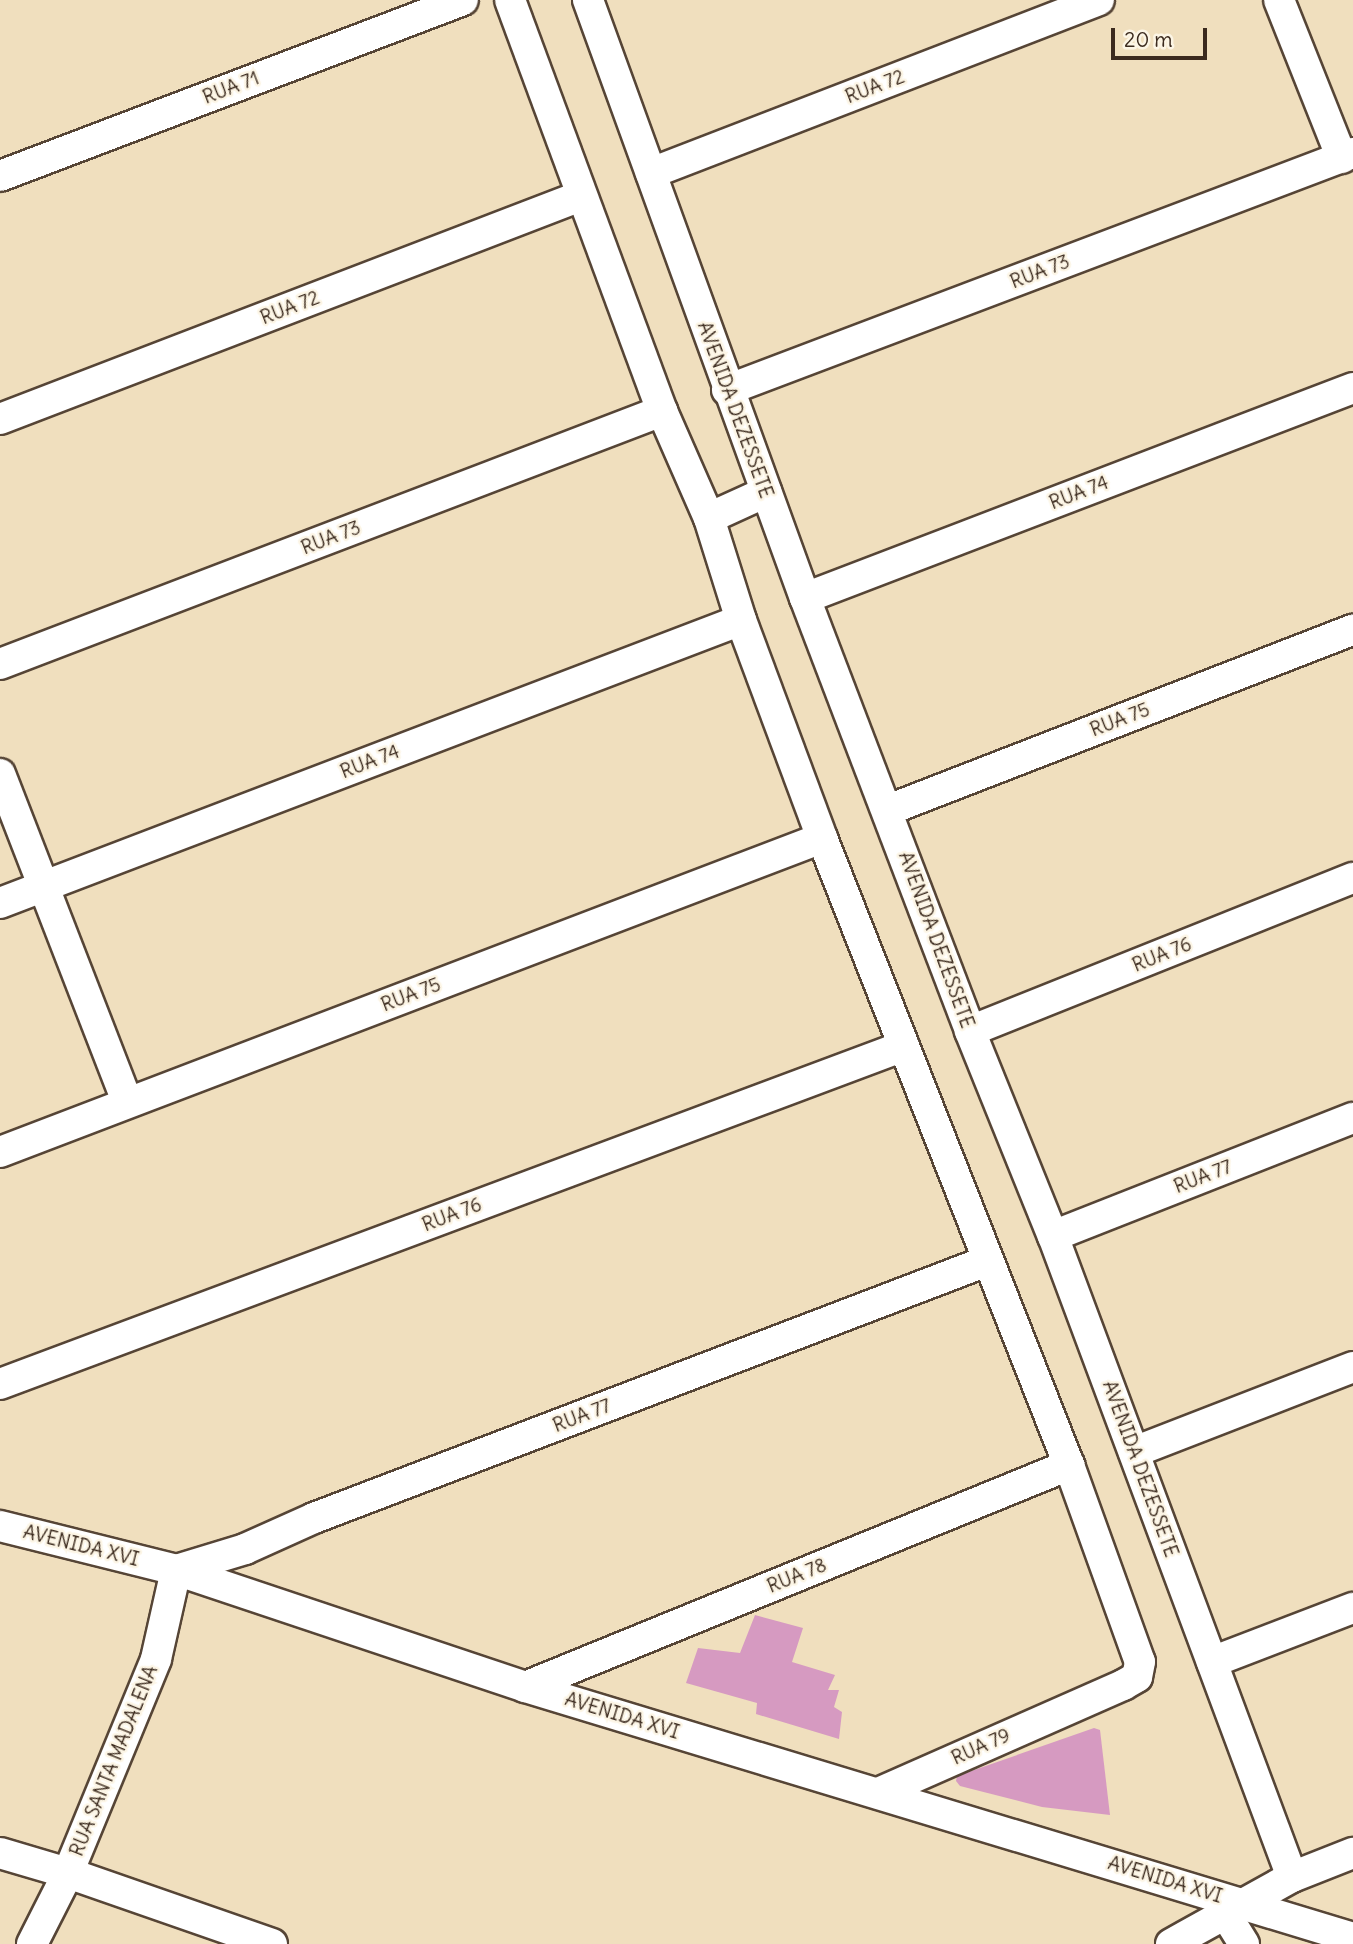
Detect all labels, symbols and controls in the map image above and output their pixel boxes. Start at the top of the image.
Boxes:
scale bar [1115,14,1211,58]
text: 20 m [1124,26,1173,53]
street label: RUA 72 [842,65,908,109]
street label: RUA 71 [200,67,262,109]
street label: RUA 73 [1007,250,1073,294]
street label: RUA 72 [257,286,323,330]
street label: AVENIDA DEZESSETE [692,319,778,501]
street label: RUA 74 [1046,471,1112,515]
street label: RUA 73 [298,516,364,560]
street label: RUA 75 [1087,698,1153,742]
street label: RUA 74 [337,740,403,784]
street label: AVENIDA DEZESSETE [893,849,979,1031]
street label: RUA 76 [1129,933,1195,977]
street label: RUA 75 [378,973,444,1017]
street label: RUA 77 [1171,1156,1235,1198]
street label: RUA 76 [419,1193,485,1237]
street label: AVENIDA DEZESSETE [1097,1378,1183,1560]
street label: RUA 77 [550,1395,614,1437]
street label: AVENIDA XVI [21,1521,141,1571]
street label: RUA 78 [764,1554,830,1598]
street label: RUA SANTA MADALENA [65,1662,163,1860]
street label: AVENIDA XVI [562,1688,682,1744]
street label: RUA 79 [948,1724,1014,1770]
street label: AVENIDA XVI [1105,1852,1225,1908]

